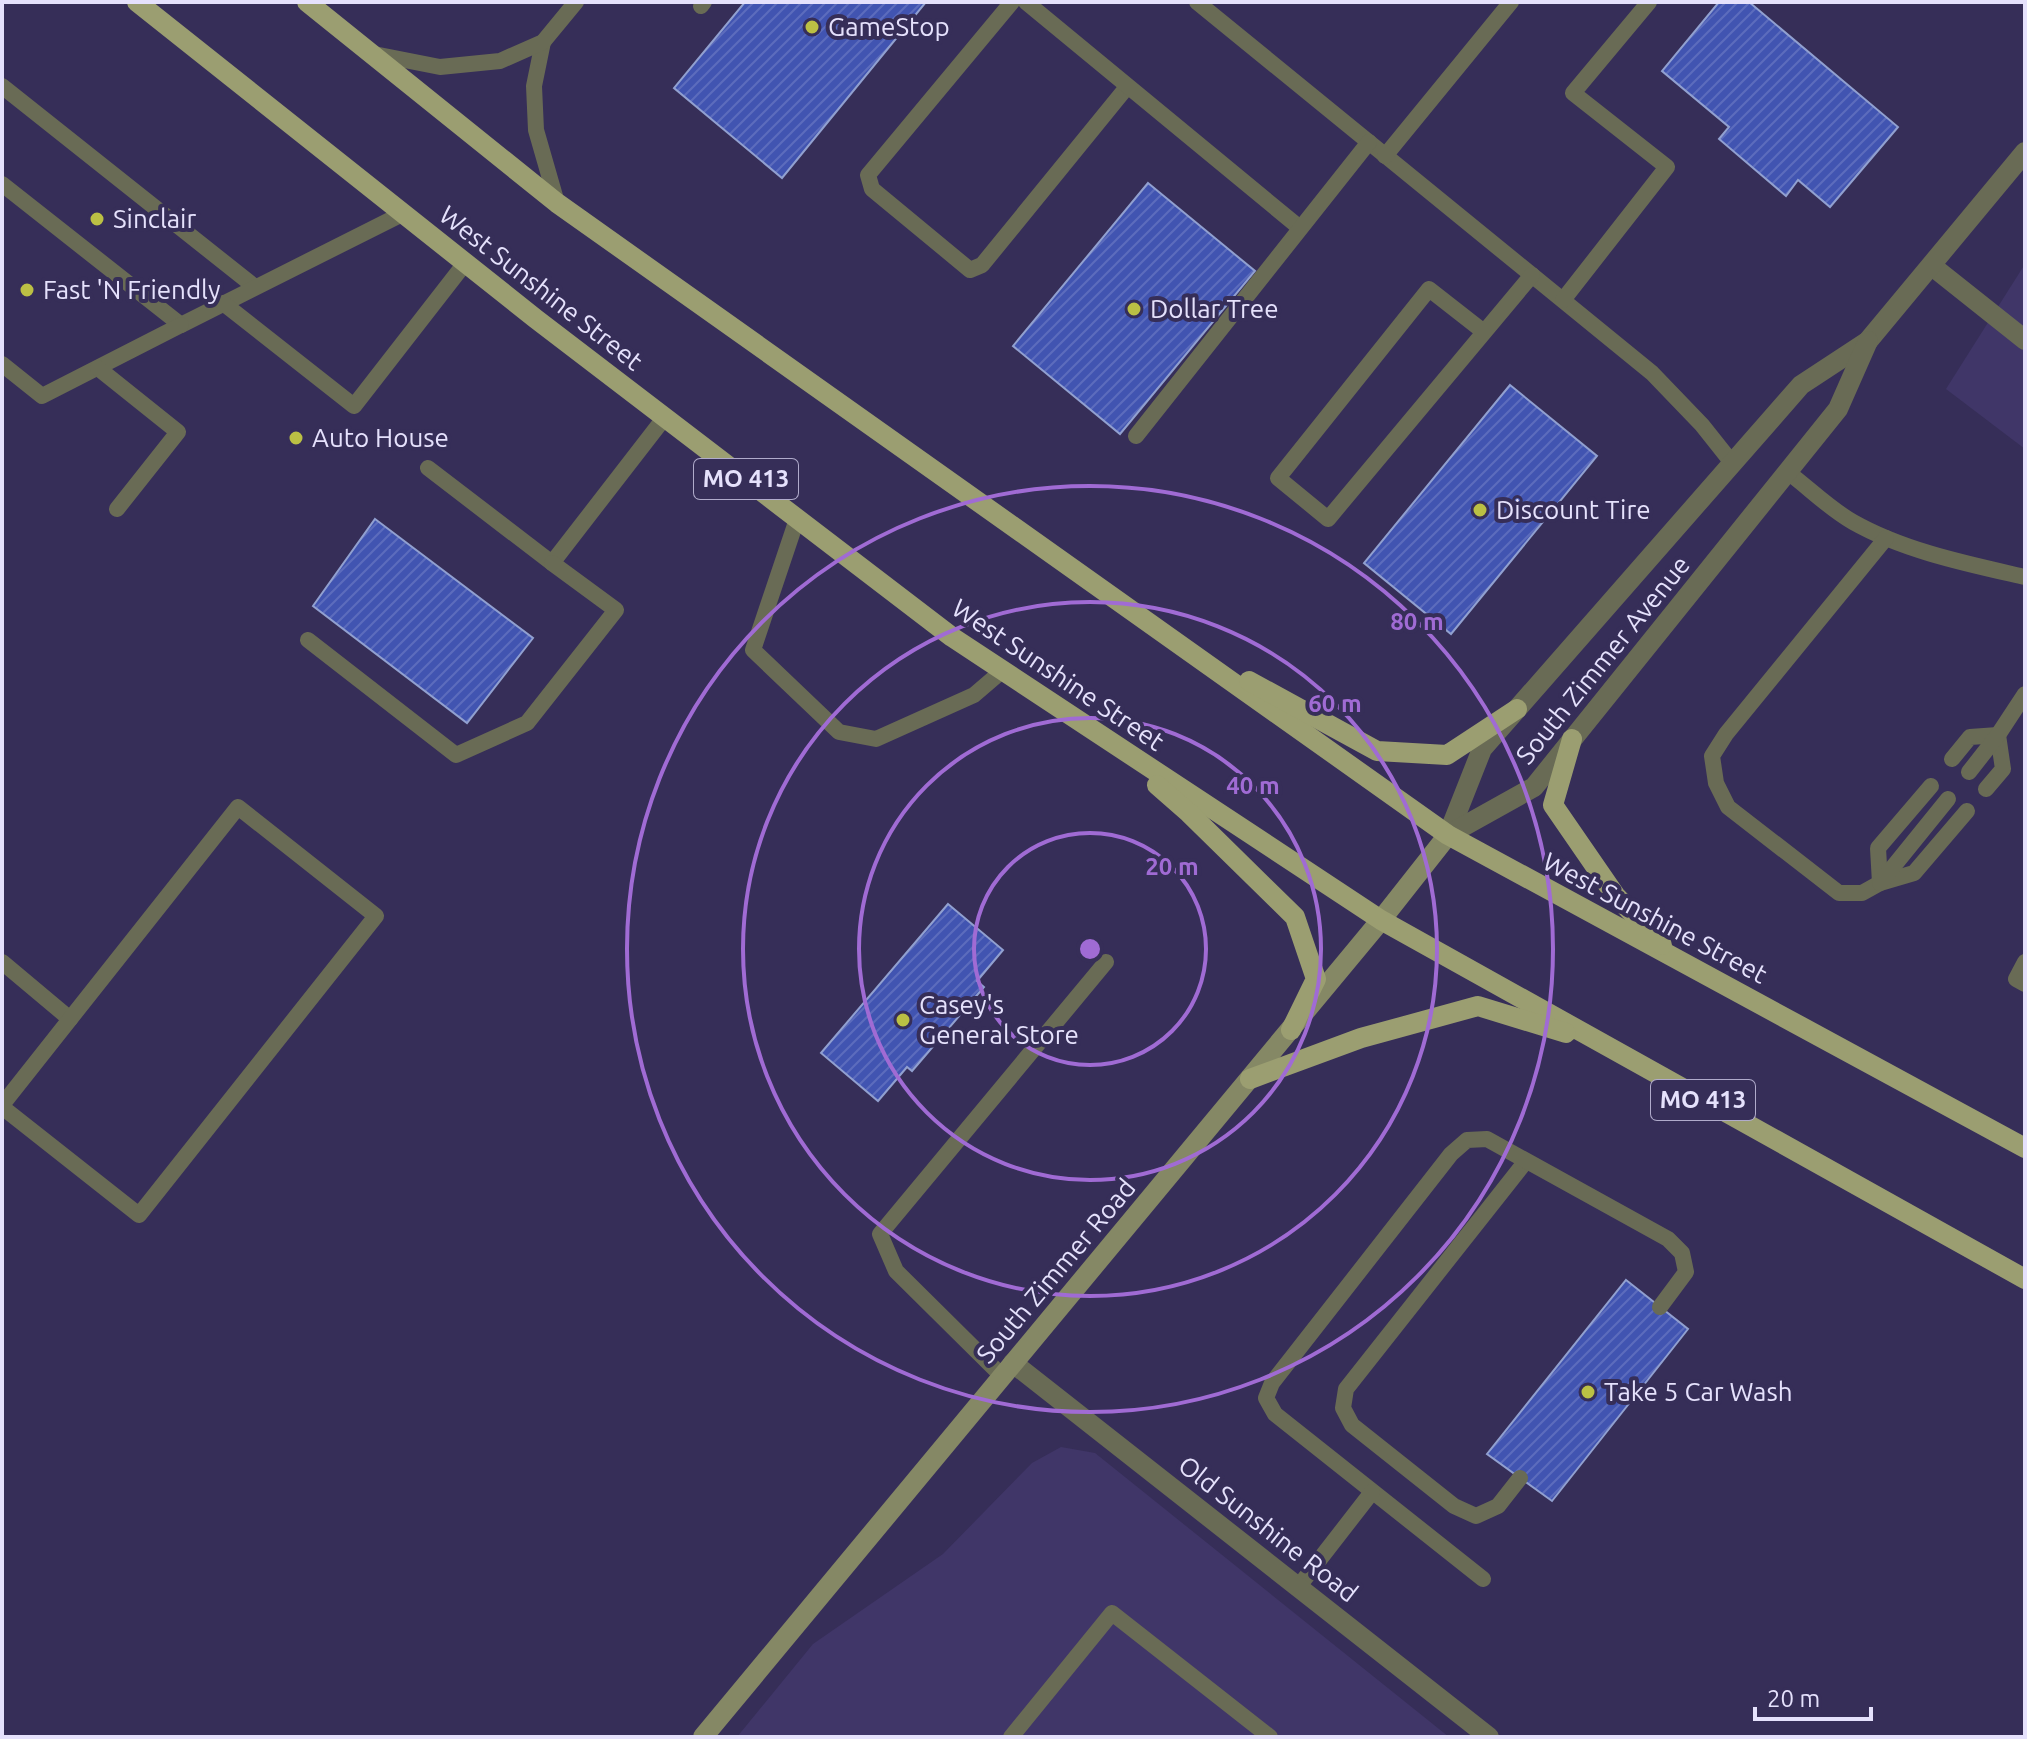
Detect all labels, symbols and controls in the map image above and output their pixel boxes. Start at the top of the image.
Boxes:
place label: GameStop [828,12,950,41]
marker: GameStop [803,18,821,36]
street label: West Sunshine Street [434,200,648,376]
place label: Sinclair [113,204,196,233]
marker: Sinclair [88,210,106,228]
place label: Fast 'N Friendly [43,275,220,304]
marker: Fast 'N Friendly [18,281,36,299]
place label: Dollar Tree [1150,294,1279,323]
marker: Dollar Tree [1125,300,1143,318]
place label: Auto House [312,423,449,452]
marker: Auto House [287,429,305,447]
road number: MO 413 [694,459,798,499]
place label: Discount Tire [1496,495,1651,524]
marker: Discount Tire [1471,501,1489,519]
street label: South Zimmer Avenue [1510,550,1695,769]
street label: West Sunshine Street [947,593,1170,756]
text: 80 m [1390,608,1444,635]
text: 60 m [1308,690,1362,717]
text: 40 m [1226,772,1280,799]
street label: West Sunshine Street [1539,846,1772,989]
text: 20 m [1145,853,1199,880]
centre of rings [1076,935,1104,963]
place label: Casey's General Store [919,990,1079,1049]
marker: Casey's General Store [894,1011,912,1029]
road number: MO 413 [1651,1080,1755,1120]
street label: South Zimmer Road [970,1173,1141,1368]
place label: Take 5 Car Wash [1604,1377,1793,1406]
marker: Take 5 Car Wash [1579,1383,1597,1401]
street label: Old Sunshine Road [1173,1450,1364,1607]
scale bar [1755,1671,1871,1721]
text: 20 m [1767,1685,1820,1712]

